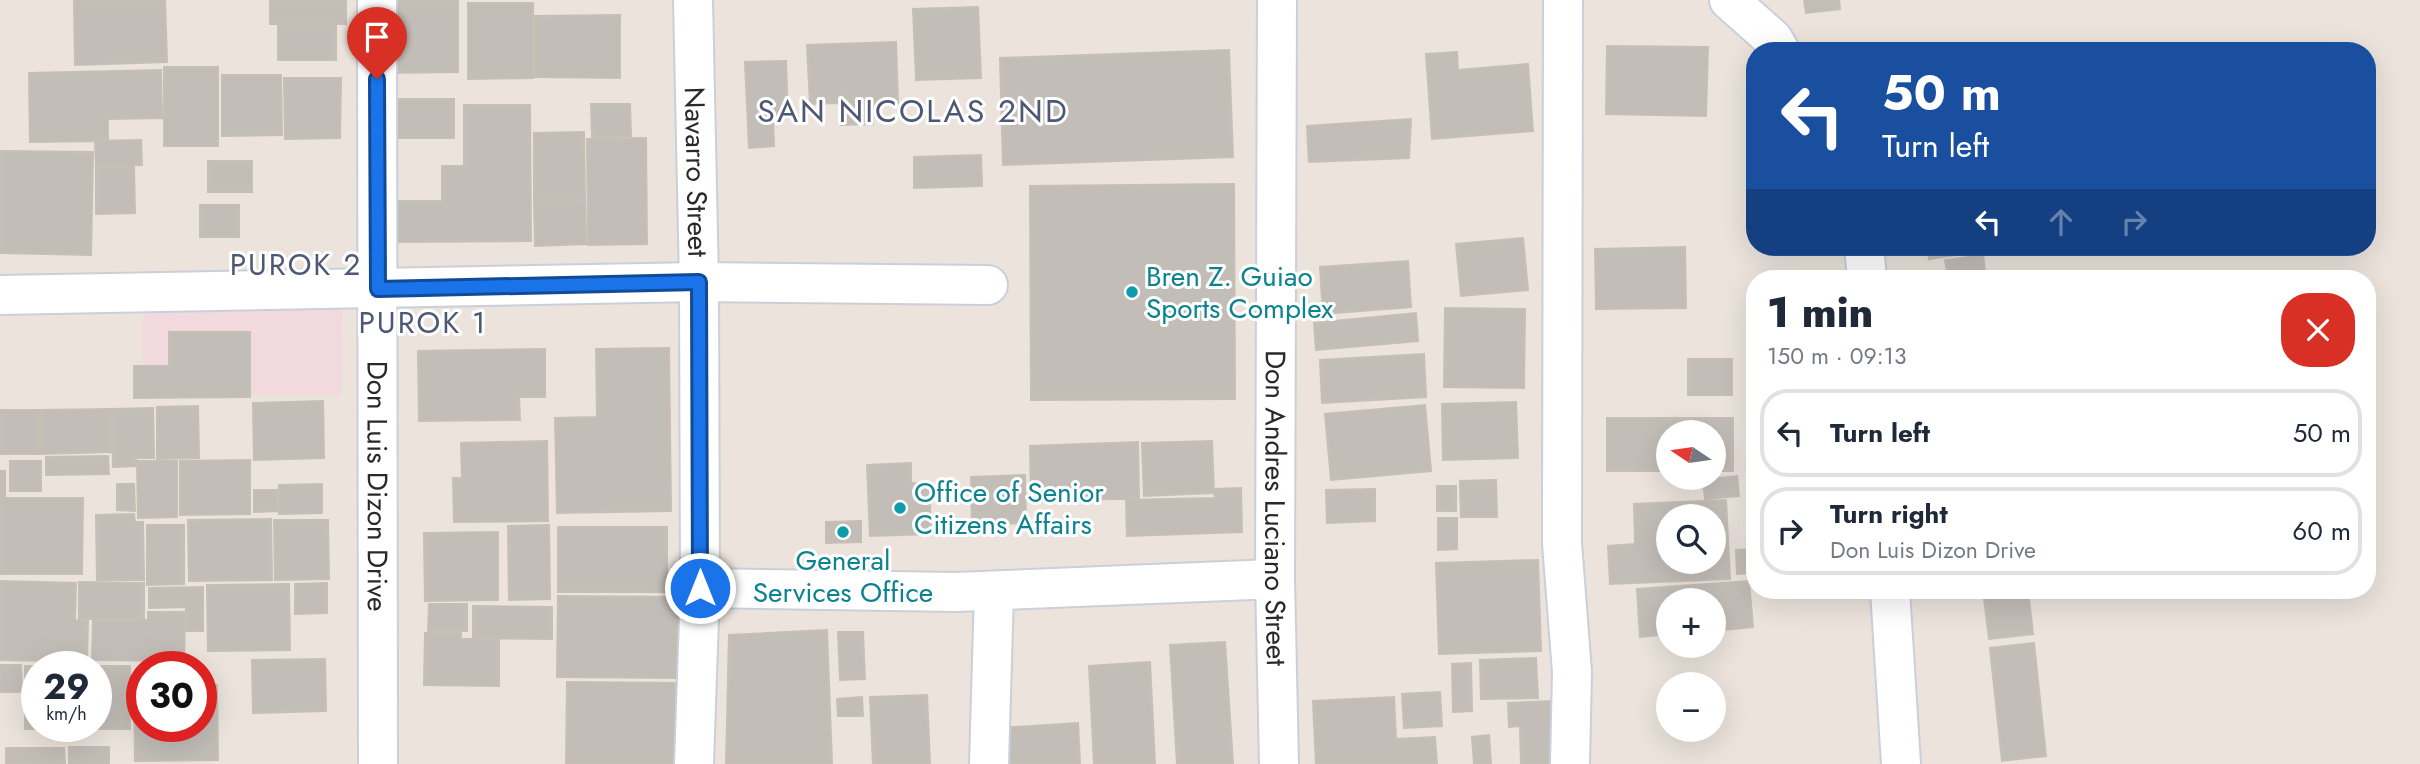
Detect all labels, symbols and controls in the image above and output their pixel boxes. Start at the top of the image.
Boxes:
pin [347,7,407,79]
icon: arrive [358,18,396,56]
text: 50 m [1882,58,2001,128]
icon: left [1767,70,1858,161]
street label: Navarro Street [674,86,718,258]
district label: SAN NICOLAS 2ND [757,88,1069,134]
text: Turn left [1882,123,1989,169]
icon: left [1969,203,2007,241]
icon: ahead [2042,203,2080,241]
icon: right [2115,203,2153,241]
district label: PUROK 2 [230,243,362,286]
place label: Bren Z. Guiao Sports Complex [1146,256,1333,329]
text: 1 min [1767,282,1873,343]
marker: Bren Z. Guiao Sports Complex [1124,284,1140,300]
button: close [2281,293,2355,367]
district label: PUROK 1 [358,301,488,344]
text: 150 m · 09:13 [1767,339,1907,373]
street label: Don Andres Luciano Street [1254,350,1297,667]
street label: Don Luis Dizon Drive [356,361,398,611]
icon: left [1771,414,1809,452]
text: Turn left [1830,414,1930,452]
text: 50 m [2293,414,2351,452]
north arrow [1656,420,1726,490]
map controls [1656,420,1726,742]
place label: Office of Senior Citizens Affairs [914,472,1104,545]
text: Turn right [1830,495,1948,533]
marker: Office of Senior Citizens Affairs [892,500,908,516]
button: search [1656,504,1726,574]
icon: right [1771,512,1809,550]
text: 60 m [2292,512,2351,550]
marker: General Services Office [835,524,851,540]
text: Don Luis Dizon Drive [1830,533,2036,567]
place label: General Services Office [753,540,933,613]
position arrow [663,551,737,625]
button: + [1656,588,1726,658]
speed limit sign: 30 [126,651,217,742]
text: 29 [43,662,90,712]
button: − [1656,672,1726,742]
text: km/h [46,701,87,727]

